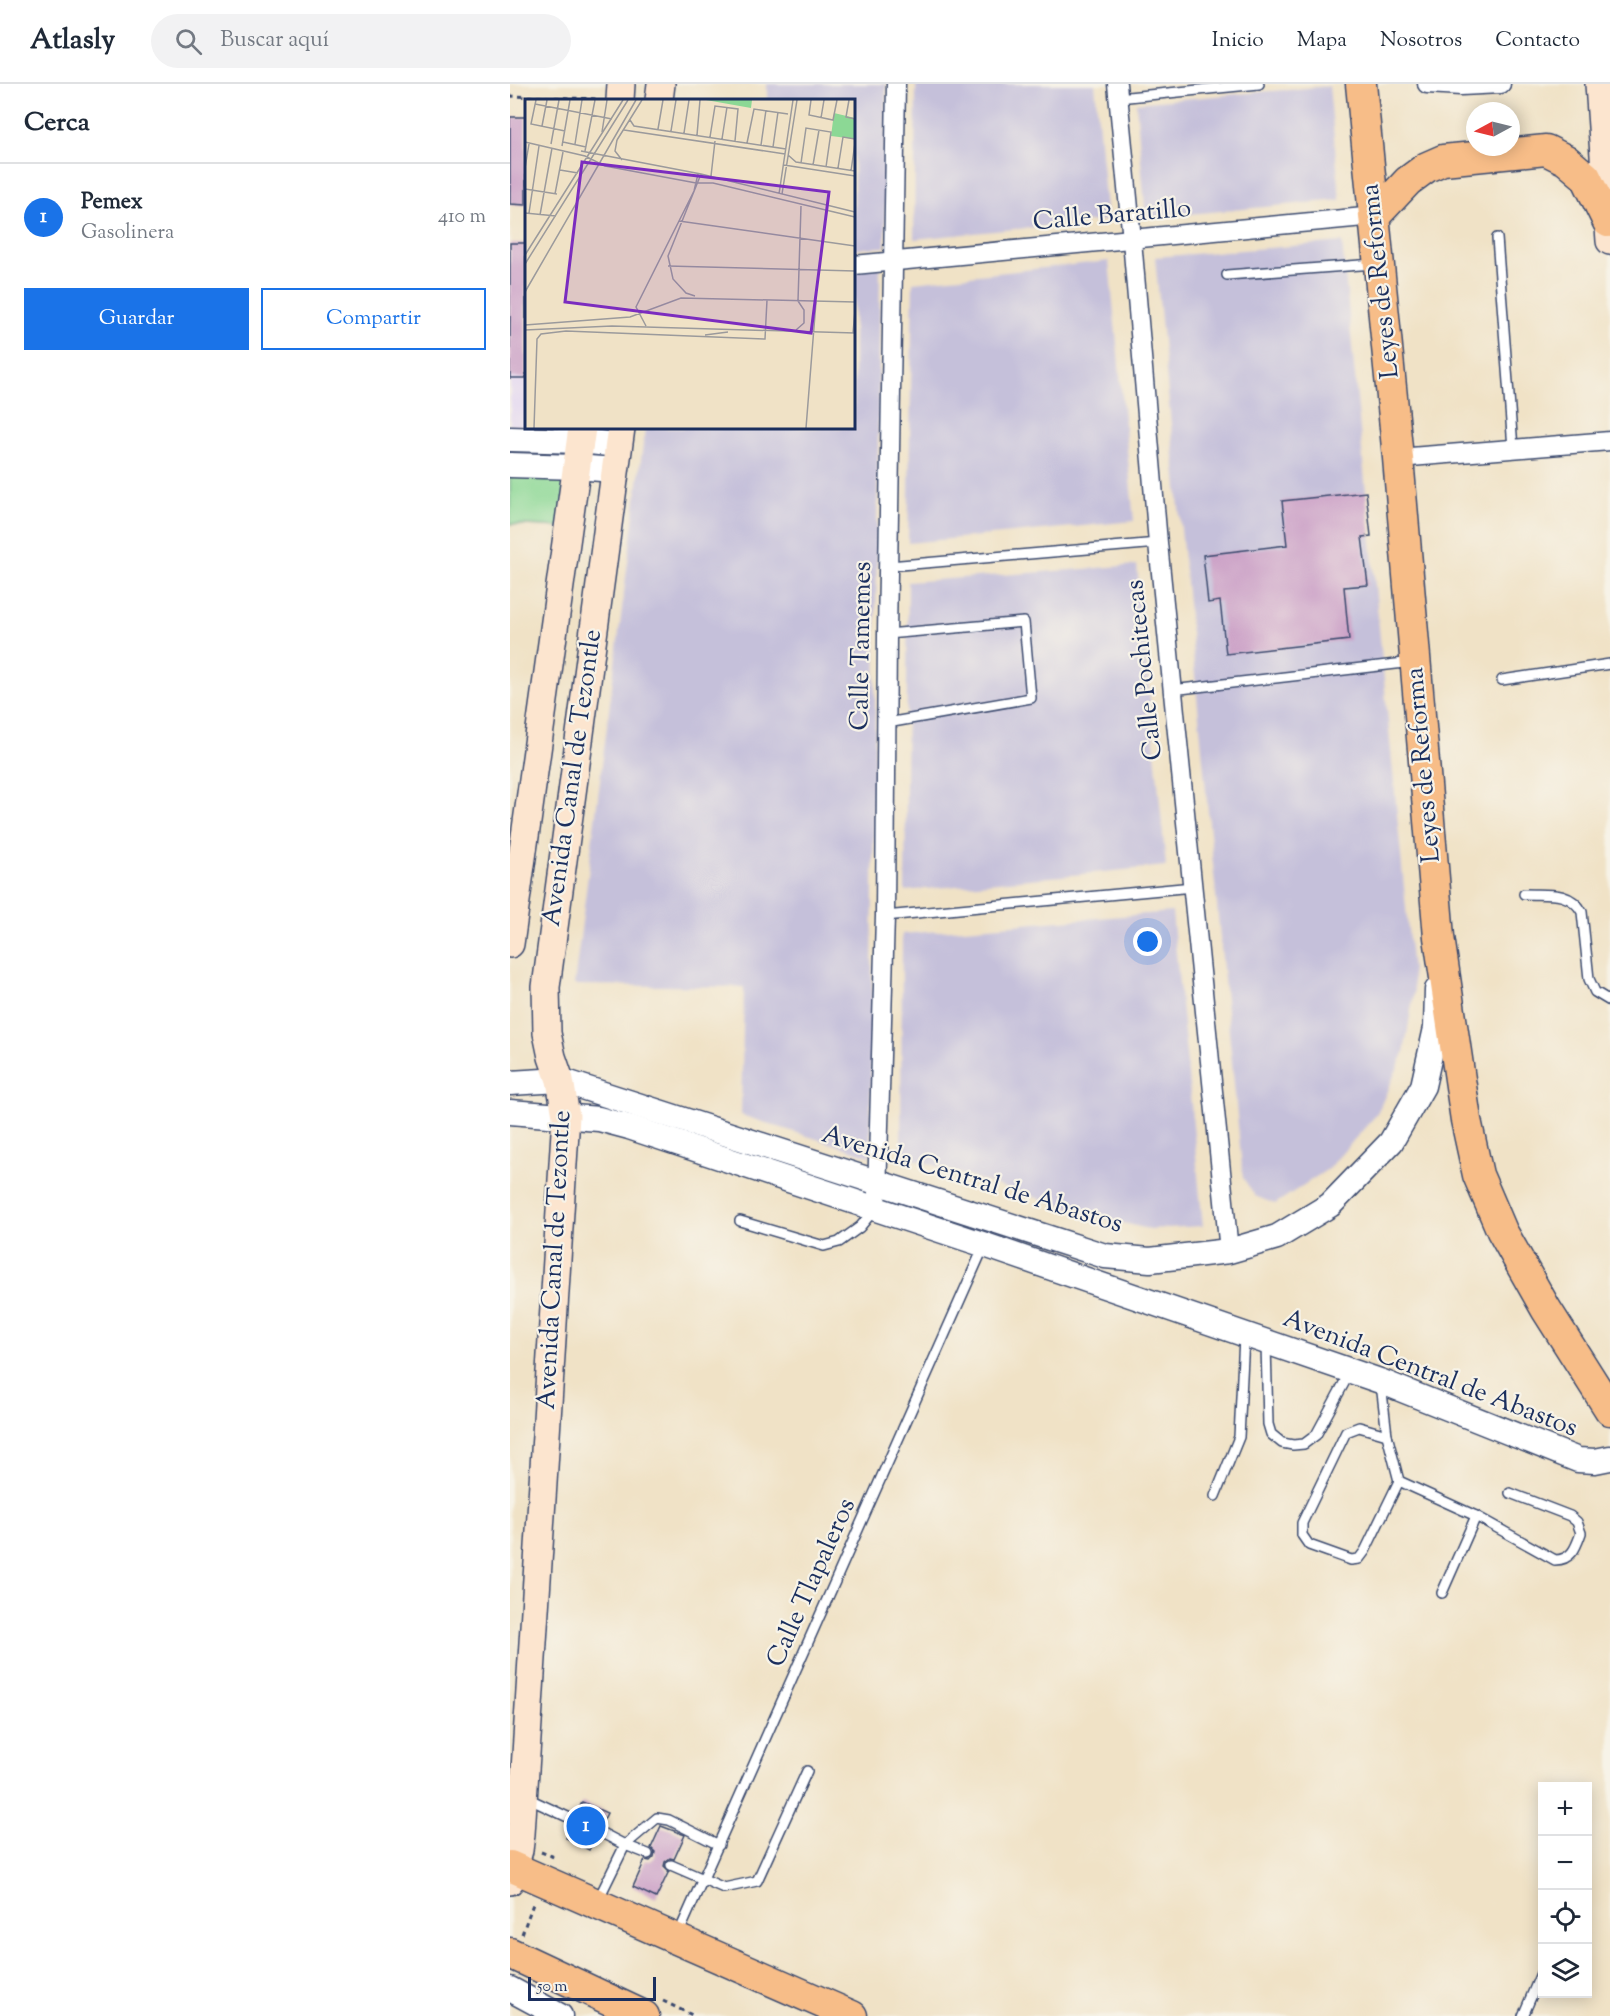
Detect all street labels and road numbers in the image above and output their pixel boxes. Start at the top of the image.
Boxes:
street label: Leyes de Reforma [1352,182,1410,380]
street label: Calle Baratillo [1031,191,1193,241]
street label: Calle Tamemes [842,561,882,731]
street label: Calle Pochitecas [1117,578,1173,762]
street label: Avenida Canal de Tezontle [534,627,612,929]
street label: Leyes de Reforma [1397,666,1451,864]
street label: Avenida Canal de Tezontle [529,1109,581,1411]
street label: Avenida Central de Abastos [817,1117,1127,1243]
street label: Avenida Central de Abastos [1277,1301,1583,1447]
street label: Calle Tlapaleros [758,1493,866,1673]

